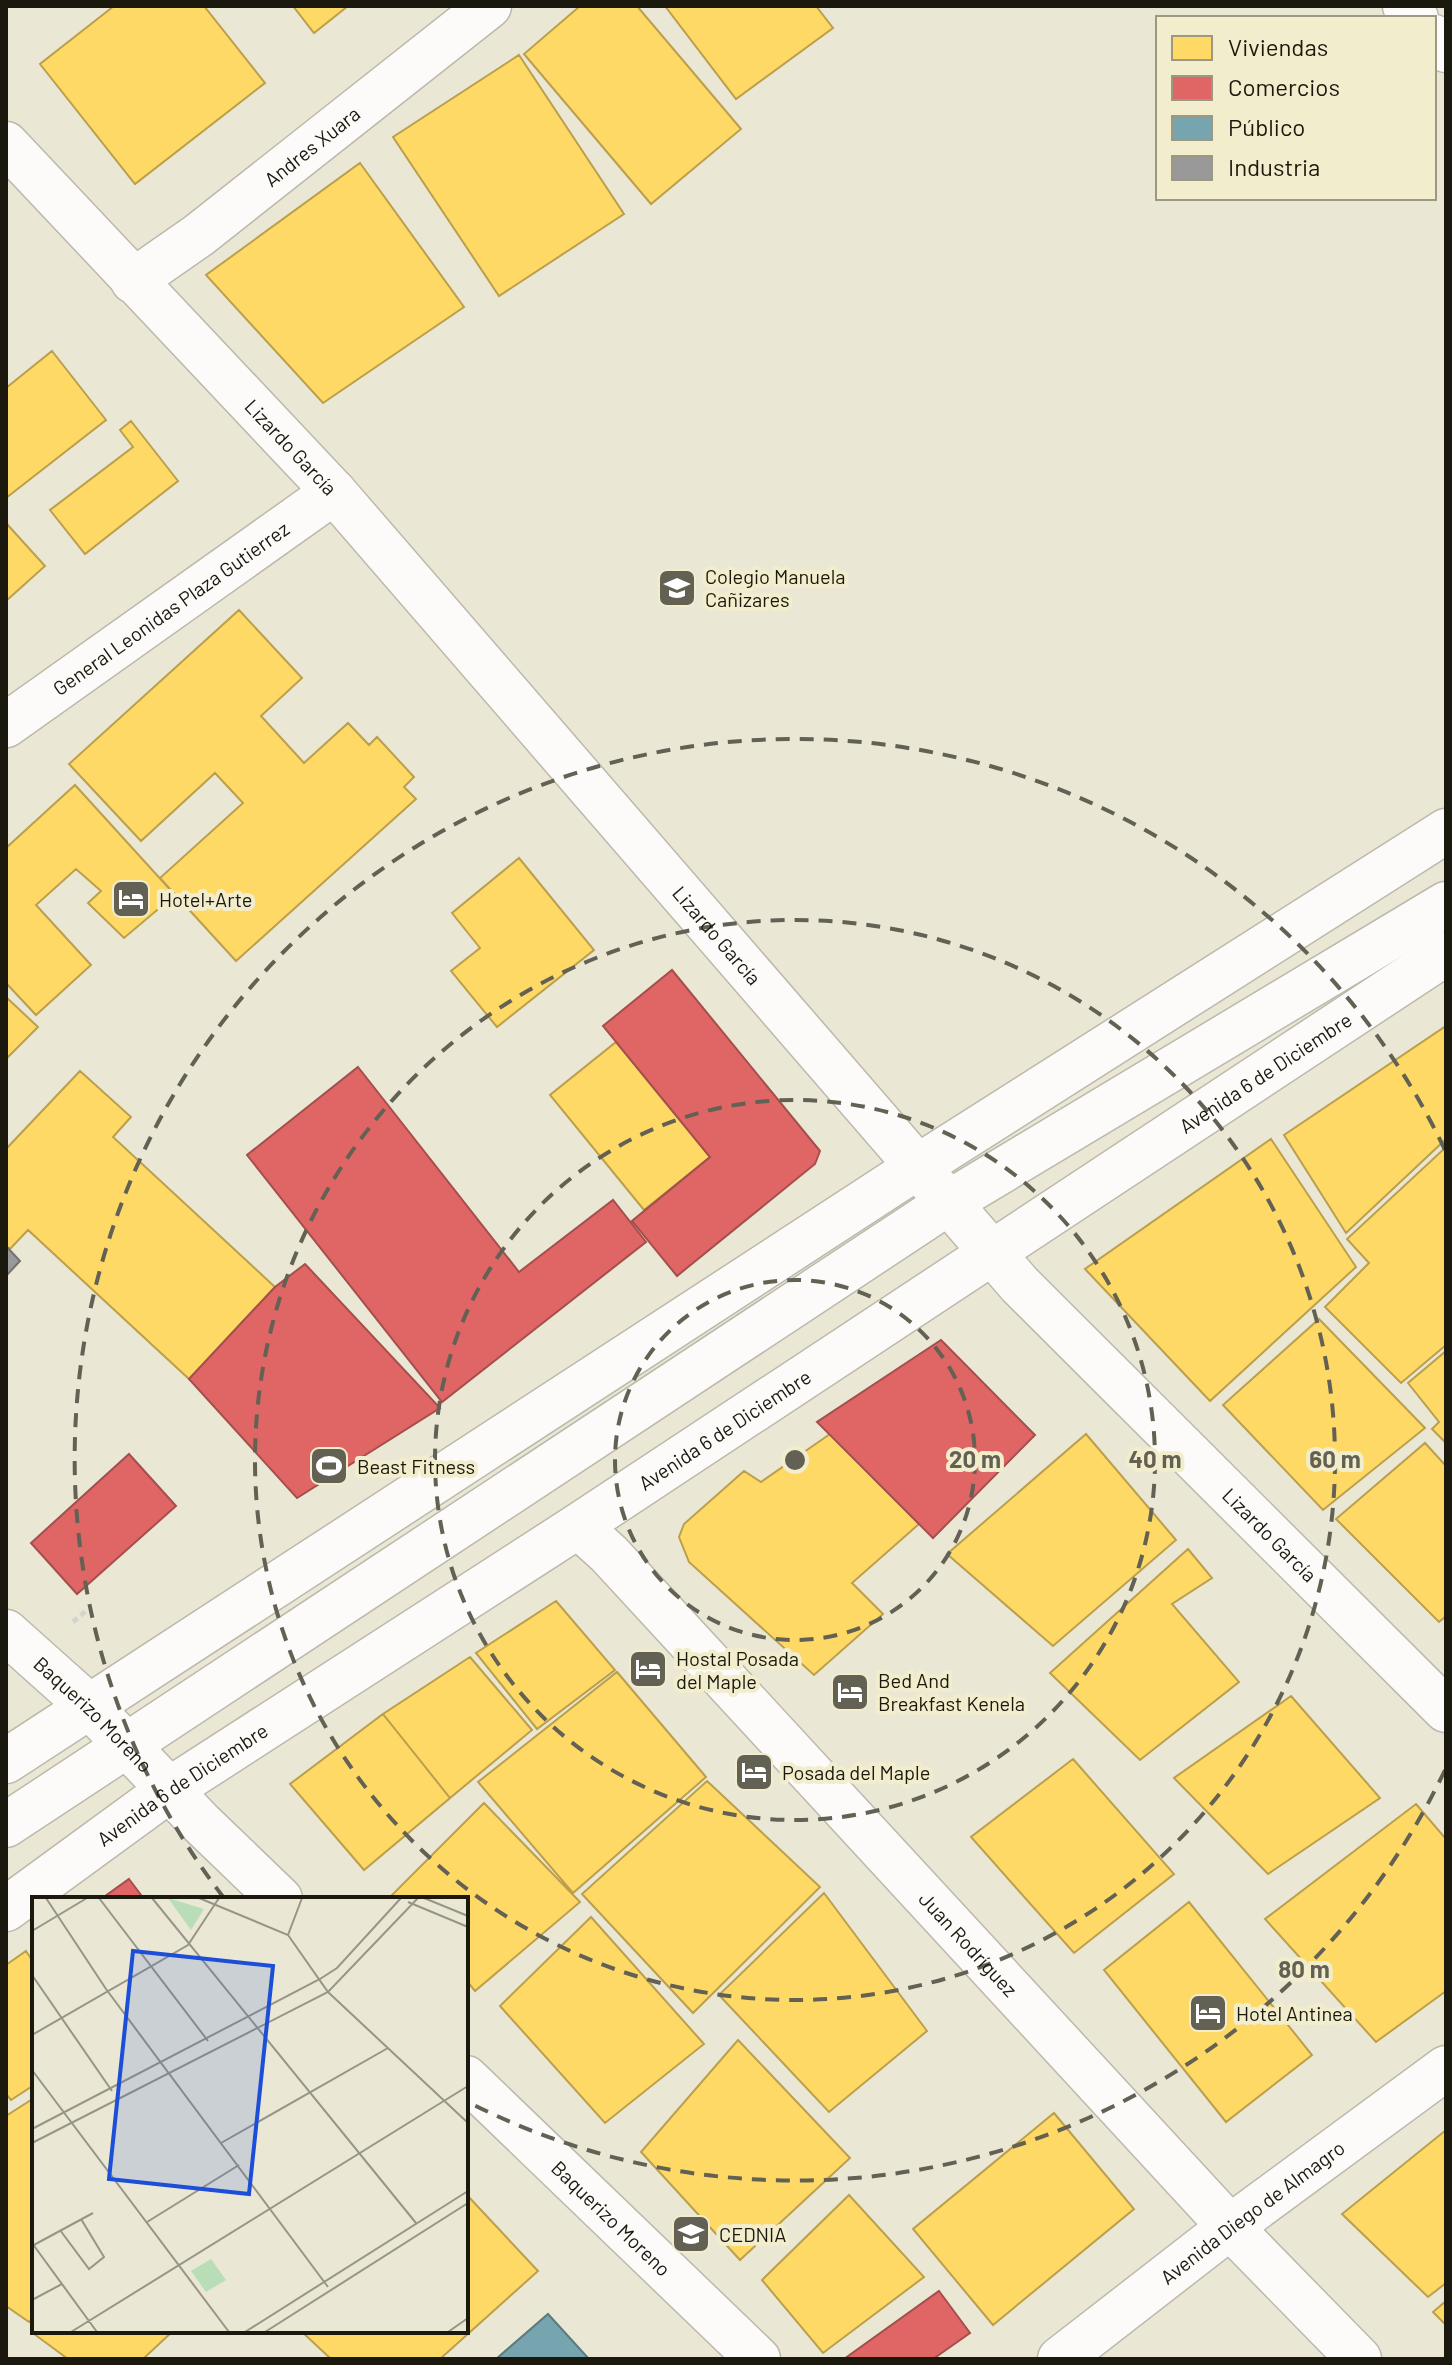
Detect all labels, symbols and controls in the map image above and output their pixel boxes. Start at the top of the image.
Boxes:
legend [1156,16,1436,200]
text: Viviendas [1228,32,1328,61]
text: Comercios [1228,72,1340,101]
street label: Andres Xuara [259,101,364,191]
text: Público [1228,112,1305,141]
text: Industria [1228,152,1320,181]
street label: Lizardo García [240,394,342,500]
street label: General Leonidas Plaza Gutierrez [48,516,293,700]
place label: Colegio Manuela Cañizares [705,564,845,611]
school or university icon: Colegio Manuela Cañizares [656,567,698,609]
hotel icon: Hotel+Arte [110,878,152,920]
street label: Lizardo García [668,881,767,989]
place label: Hotel+Arte [159,887,252,911]
street label: Avenida 6 de Diciembre [1175,1007,1356,1138]
street label: Avenida 6 de Diciembre [634,1364,815,1495]
text: 20 m [949,1444,1001,1473]
text: 40 m [1128,1444,1182,1473]
text: 60 m [1309,1444,1361,1473]
sports icon: Beast Fitness [308,1445,350,1487]
centre of rings [781,1446,809,1474]
place label: Beast Fitness [357,1454,475,1478]
street label: Lizardo García [1218,1483,1322,1586]
place label: Hostal Posada del Maple [676,1646,799,1693]
hotel icon: Hostal Posada del Maple [627,1648,669,1690]
street label: Baquerizo Moreno [29,1651,158,1777]
place label: Bed And Breakfast Kenela [878,1668,1025,1715]
hotel icon: Bed And Breakfast Kenela [829,1671,871,1713]
street label: Avenida 6 de Diciembre [92,1718,272,1851]
hotel icon: Posada del Maple [733,1751,775,1793]
place label: Posada del Maple [782,1760,930,1784]
street label: Juan Rodríguez [914,1886,1023,2001]
inset map [32,1897,468,2333]
text: 80 m [1278,1954,1330,1983]
hotel icon: Hotel Antinea [1187,1992,1229,2034]
place label: Hotel Antinea [1236,2001,1353,2025]
street label: Avenida Diego de Almagro [1155,2135,1349,2289]
street label: Baquerizo Moreno [547,2155,676,2281]
school or university icon: CEDNIA [670,2213,712,2255]
place label: CEDNIA [719,2222,786,2246]

